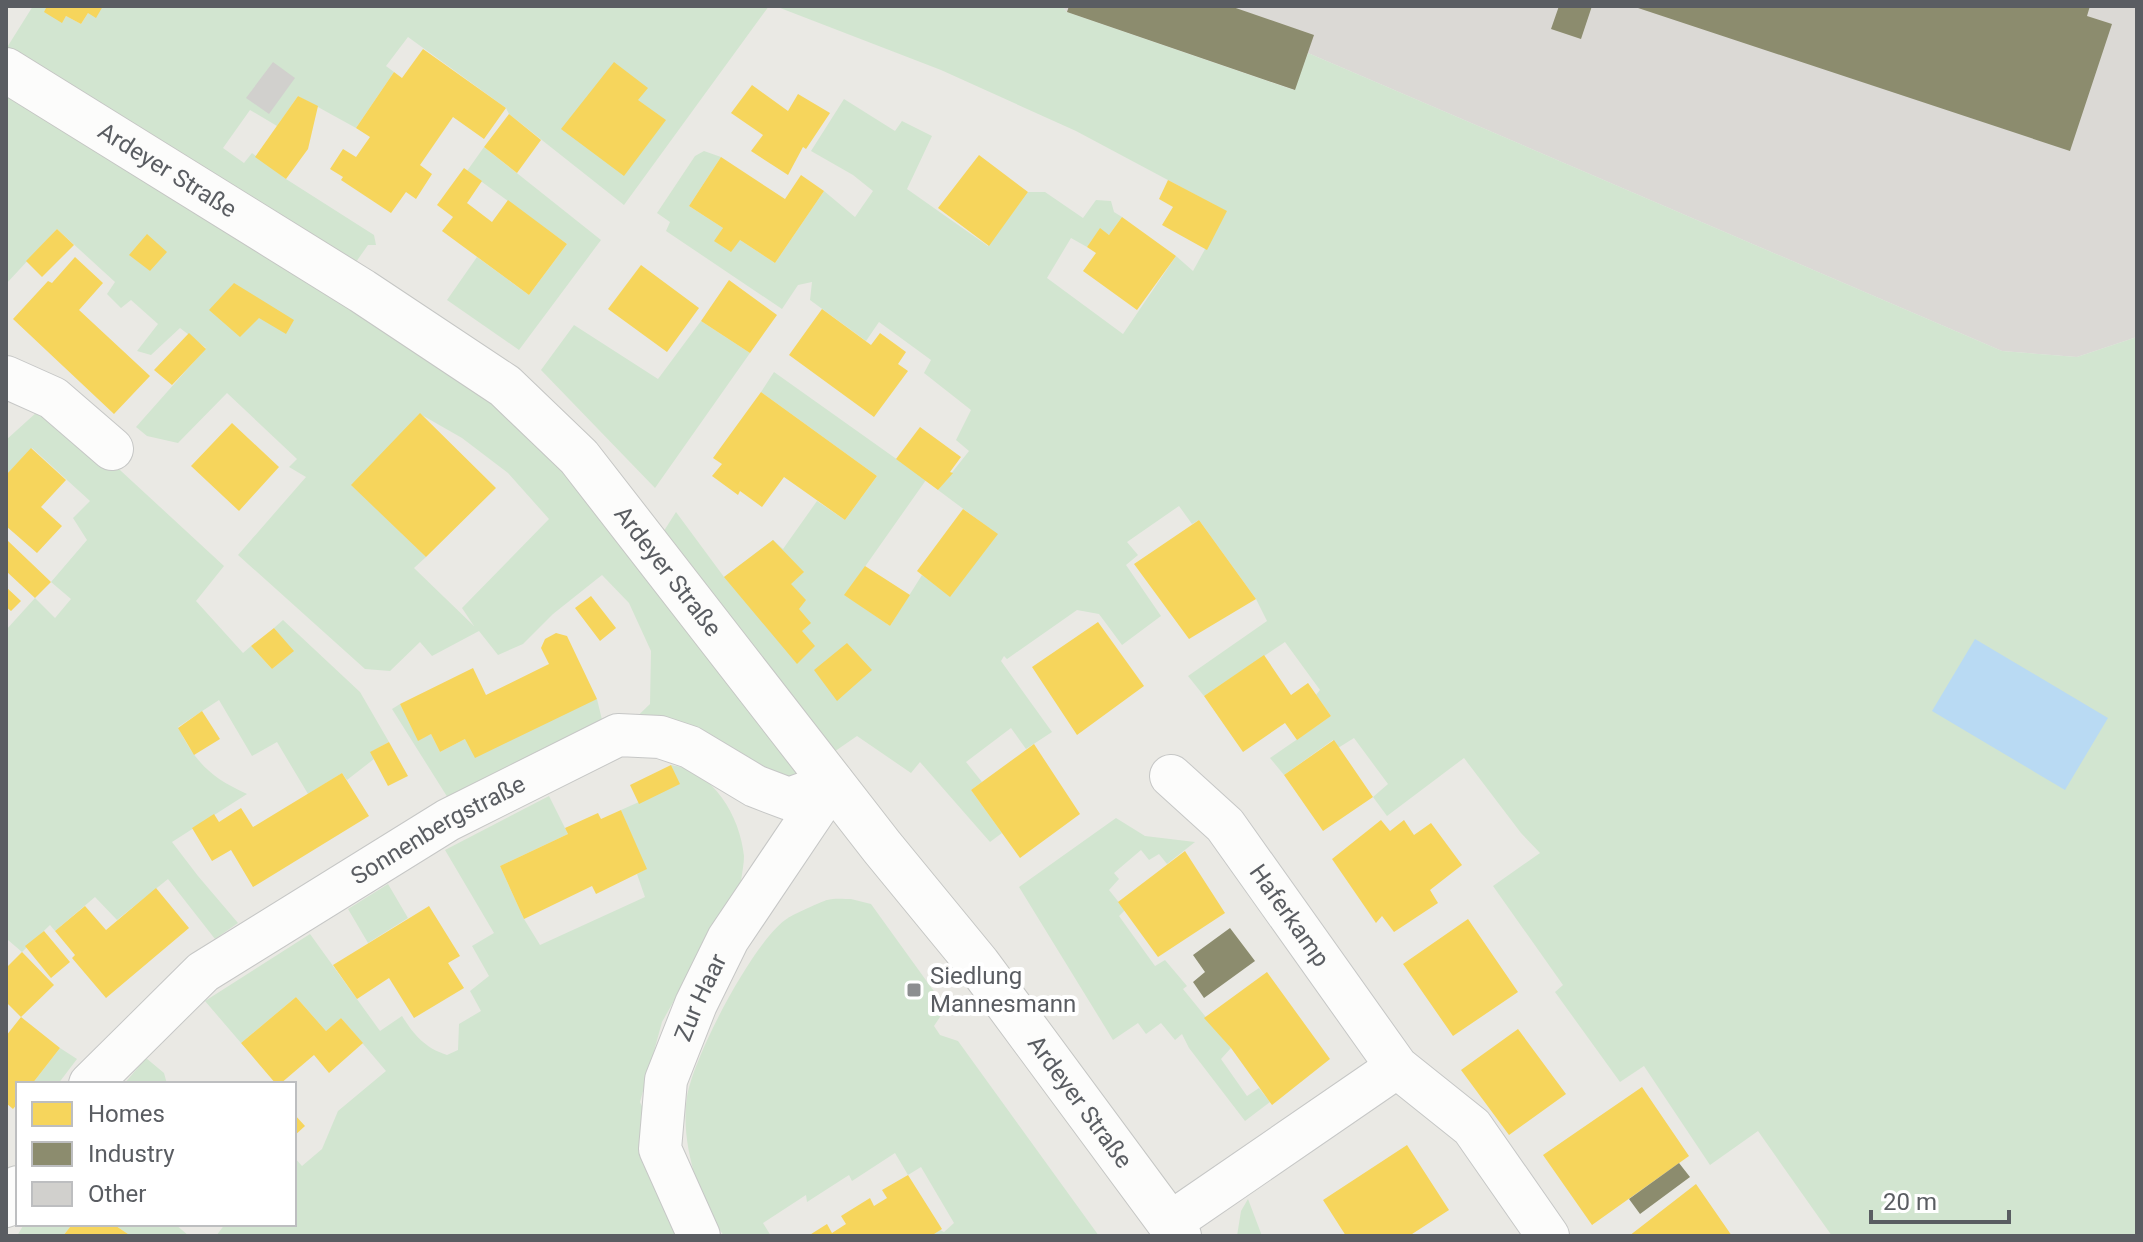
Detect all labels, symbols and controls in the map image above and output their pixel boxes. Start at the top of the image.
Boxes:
street label: Ardeyer Straße [93,117,242,224]
street label: Ardeyer Straße [608,500,727,642]
street label: Sonnenbergstraße [346,770,530,891]
street label: Haferkamp [1244,859,1335,972]
street label: Zur Haar [669,949,732,1045]
place label: Siedlung Mannesmann [930,962,1076,1018]
marker: Siedlung Mannesmann [905,981,923,999]
street label: Ardeyer Straße [1022,1030,1138,1174]
legend [16,1082,296,1226]
text: Homes [88,1100,165,1128]
text: Industry [88,1140,175,1168]
scale bar [1871,1174,2009,1224]
text: Other [88,1180,146,1208]
text: 20 m [1883,1188,1937,1216]

